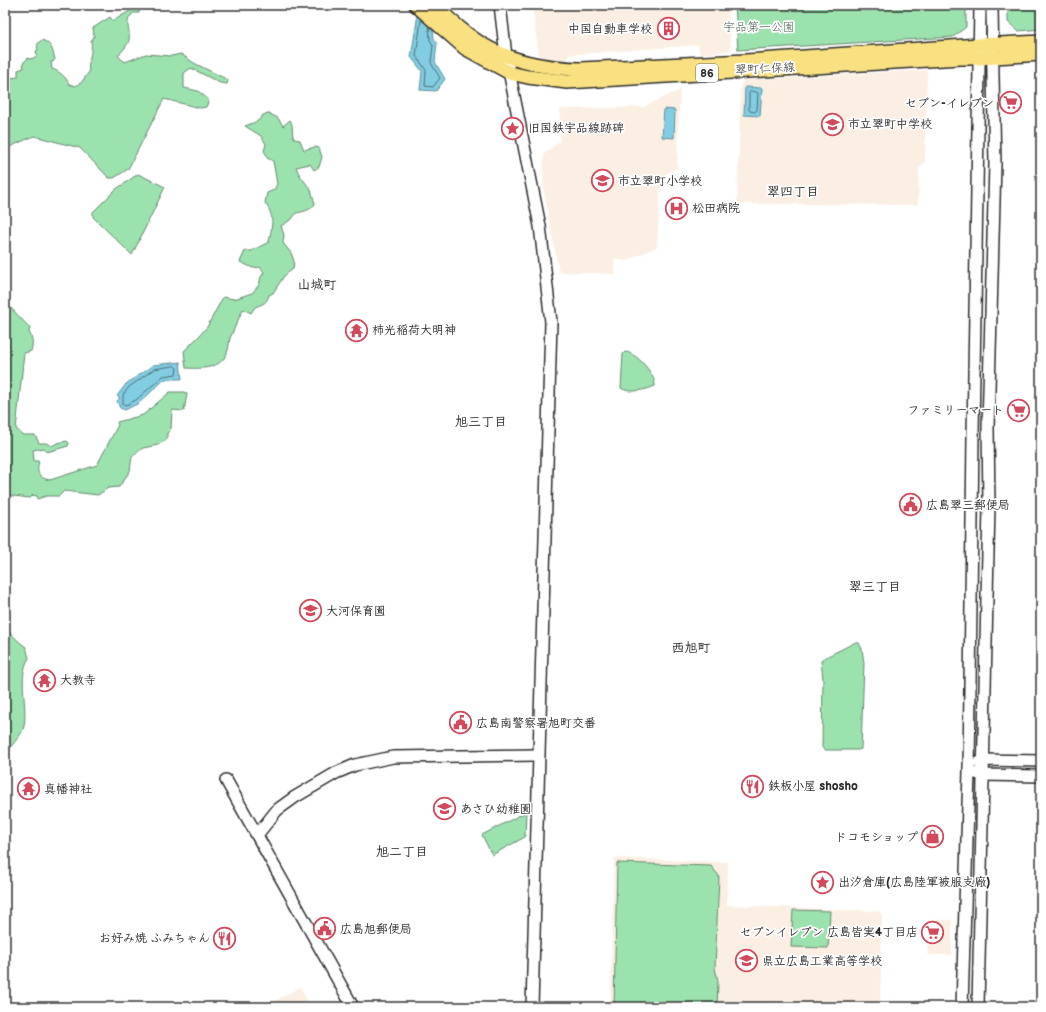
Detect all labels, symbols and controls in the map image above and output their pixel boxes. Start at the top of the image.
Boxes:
building icon: 中国自動車学校 [655,16,681,42]
park label: 宇品第一公園 [723,20,795,35]
place label: 中国自動車学校 [568,22,652,37]
street label: 翠町仁保線 [735,60,795,78]
road number: 86 [696,64,718,82]
supermarket icon: セブン-イレブン [997,90,1023,116]
place label: セブン-イレブン [905,96,994,111]
school or university icon: 市立翠町中学校 [820,111,846,137]
place icon: 旧国鉄宇品線跡碑 [499,115,525,141]
place label: 市立翠町中学校 [848,117,932,132]
place label: 旧国鉄宇品線跡碑 [528,121,624,136]
school or university icon: 市立翠町小学校 [589,168,615,194]
place label: 市立翠町小学校 [618,174,702,189]
district label: 翠四丁目 [767,184,819,200]
hospital icon: 松田病院 [663,195,689,221]
place label: 松田病院 [692,201,740,216]
district label: 山城町 [297,277,337,293]
temple icon: 柿光稲荷大明神 [343,317,369,343]
place label: 柿光稲荷大明神 [372,323,456,338]
supermarket icon: ファミリーマート [1006,397,1032,423]
place label: ファミリーマート [908,403,1004,418]
district label: 旭三丁目 [455,414,507,430]
public building icon: 広島翠三郵便局 [897,492,923,518]
place label: 広島翠三郵便局 [926,498,1010,513]
district label: 翠三丁目 [849,579,901,595]
school or university icon: 大河保育園 [297,598,323,624]
place label: 大河保育園 [326,604,386,619]
district label: 西旭町 [671,640,711,656]
temple icon: 大教寺 [31,667,57,693]
place label: 大教寺 [60,673,96,688]
public building icon: 広島南警察署旭町交番 [447,710,473,736]
place label: 広島南警察署旭町交番 [476,716,596,731]
restaurant icon: 鉄板小屋 shosho [740,773,766,799]
temple icon: 真幡神社 [15,776,41,802]
place label: 鉄板小屋 shosho [768,779,858,794]
place label: 真幡神社 [44,782,92,797]
school or university icon: あさひ幼稚園 [431,796,457,822]
place label: あさひ幼稚園 [460,802,532,817]
shop icon: ドコモショップ [920,824,946,850]
place label: ドコモショップ [835,830,918,845]
district label: 旭二丁目 [376,844,428,860]
place icon: 出汐倉庫(広島陸軍被服支廠) [810,869,836,895]
place label: 出汐倉庫(広島陸軍被服支廠) [838,875,990,890]
public building icon: 広島旭郵便局 [311,916,337,942]
supermarket icon: セブンイレブン 広島皆実4丁目店 [920,919,946,945]
place label: 広島旭郵便局 [340,922,412,937]
restaurant icon: お好み焼 ふみちゃん [212,925,238,951]
place label: セブンイレブン 広島皆実4丁目店 [740,925,918,940]
place label: お好み焼 ふみちゃん [99,931,210,946]
school or university icon: 県立広島工業高等学校 [733,948,759,974]
place label: 県立広島工業高等学校 [762,954,882,969]

